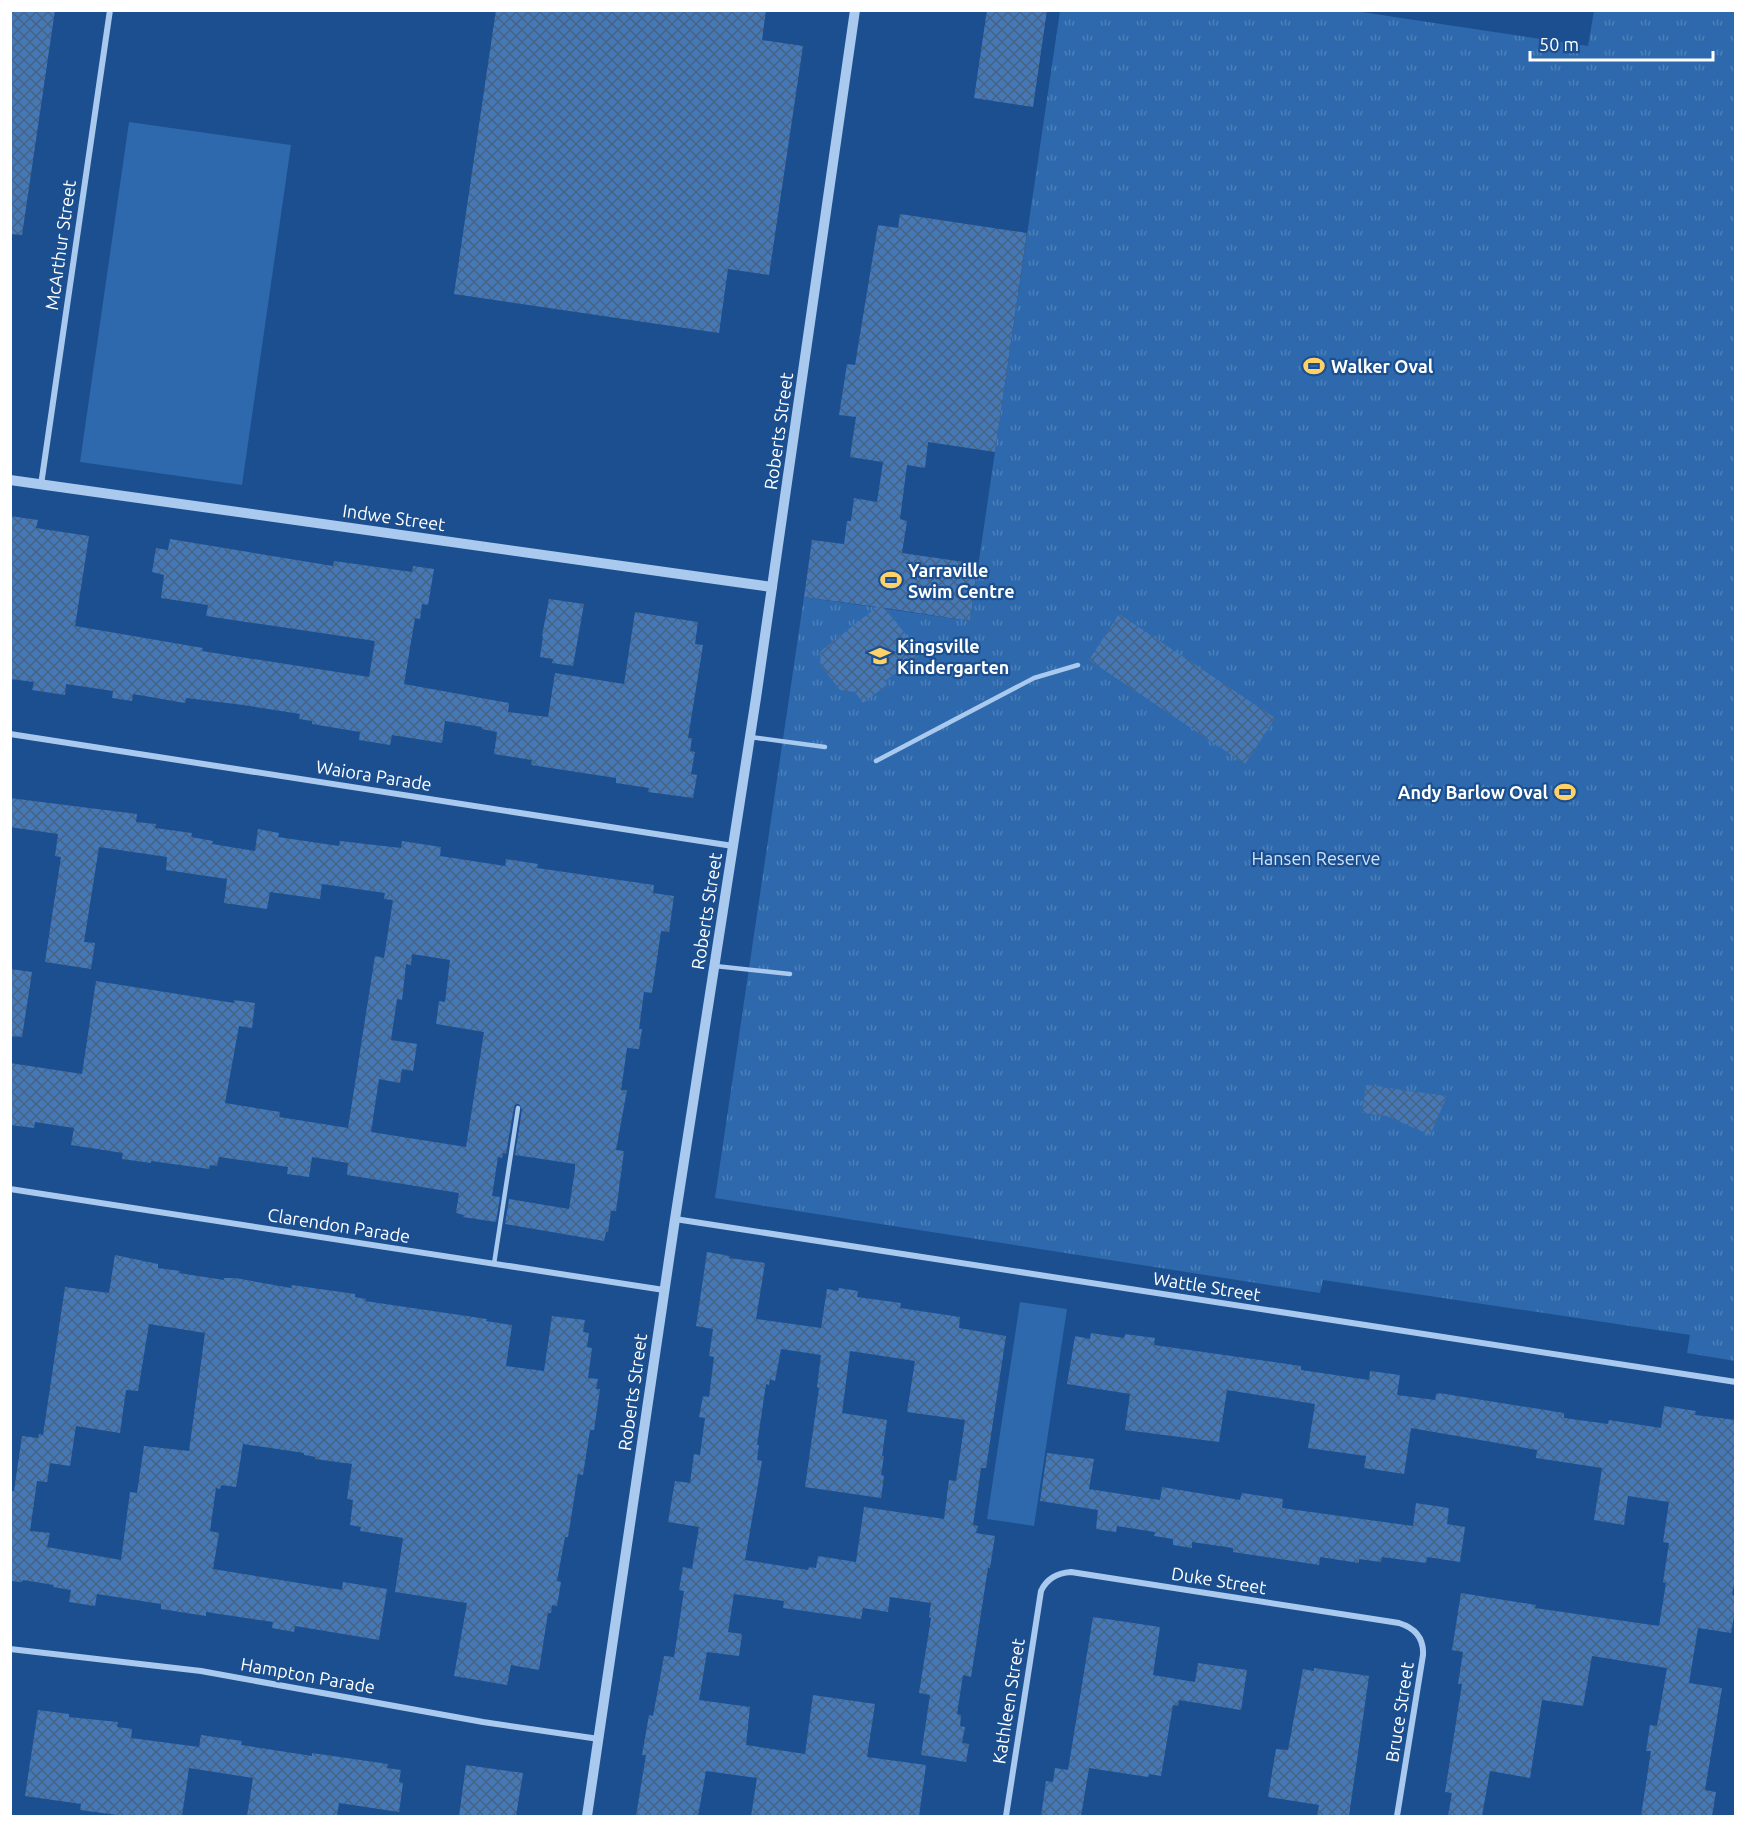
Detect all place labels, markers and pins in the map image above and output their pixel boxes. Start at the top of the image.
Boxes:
sports icon: Walker Oval [1302,354,1326,378]
place label: Walker Oval [1331,356,1434,376]
place label: Yarraville Swim Centre [908,560,1015,601]
sports icon: Yarraville Swim Centre [879,568,903,592]
place label: Kingsville Kindergarten [897,636,1009,677]
school or university icon: Kingsville Kindergarten [868,644,892,668]
sports icon: Andy Barlow Oval [1553,780,1577,804]
place label: Andy Barlow Oval [1398,782,1549,802]

